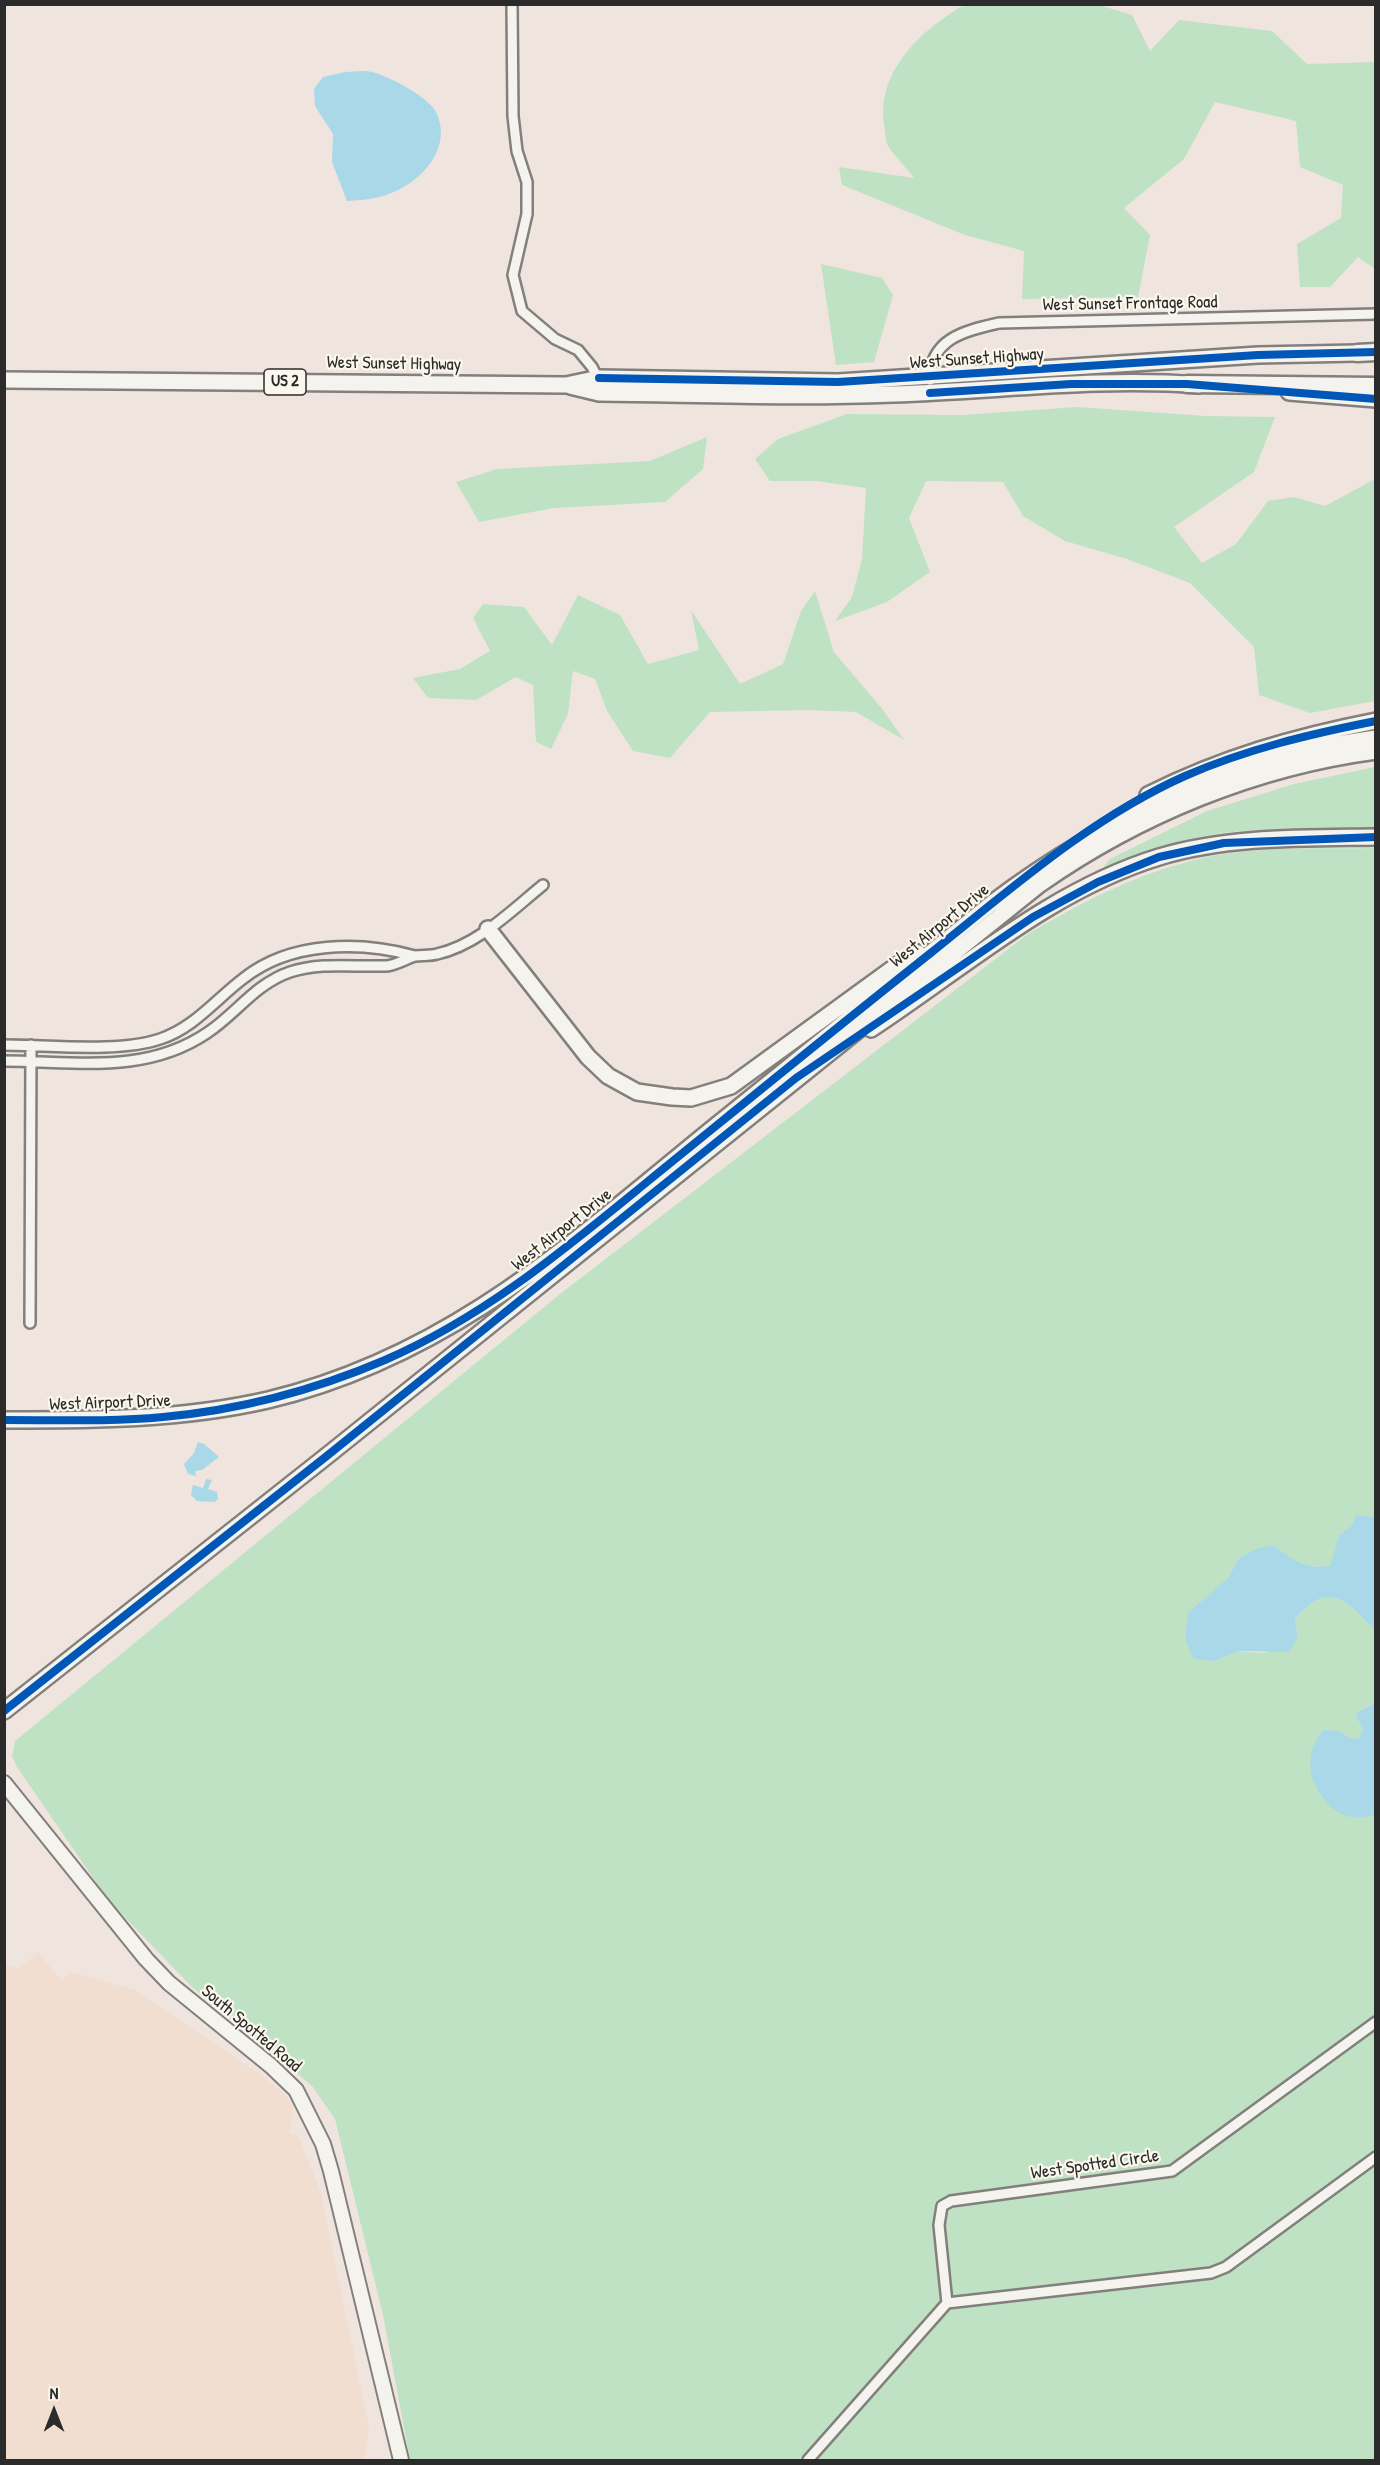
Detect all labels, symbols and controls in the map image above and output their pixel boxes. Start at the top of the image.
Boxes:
street label: West Sunset Frontage Road [1042,292,1218,316]
street label: West Sunset Highway [909,344,1045,374]
street label: West Sunset Highway [327,352,461,376]
road number: US 2 [264,369,306,395]
street label: West Airport Drive [886,879,994,973]
street label: West Airport Drive [508,1184,616,1276]
street label: West Airport Drive [49,1390,171,1416]
street label: South Spotted Road [197,1981,305,2077]
street label: West Spotted Circle [1030,2145,1160,2185]
north arrow [24,2381,84,2441]
text: N [50,2382,58,2404]

